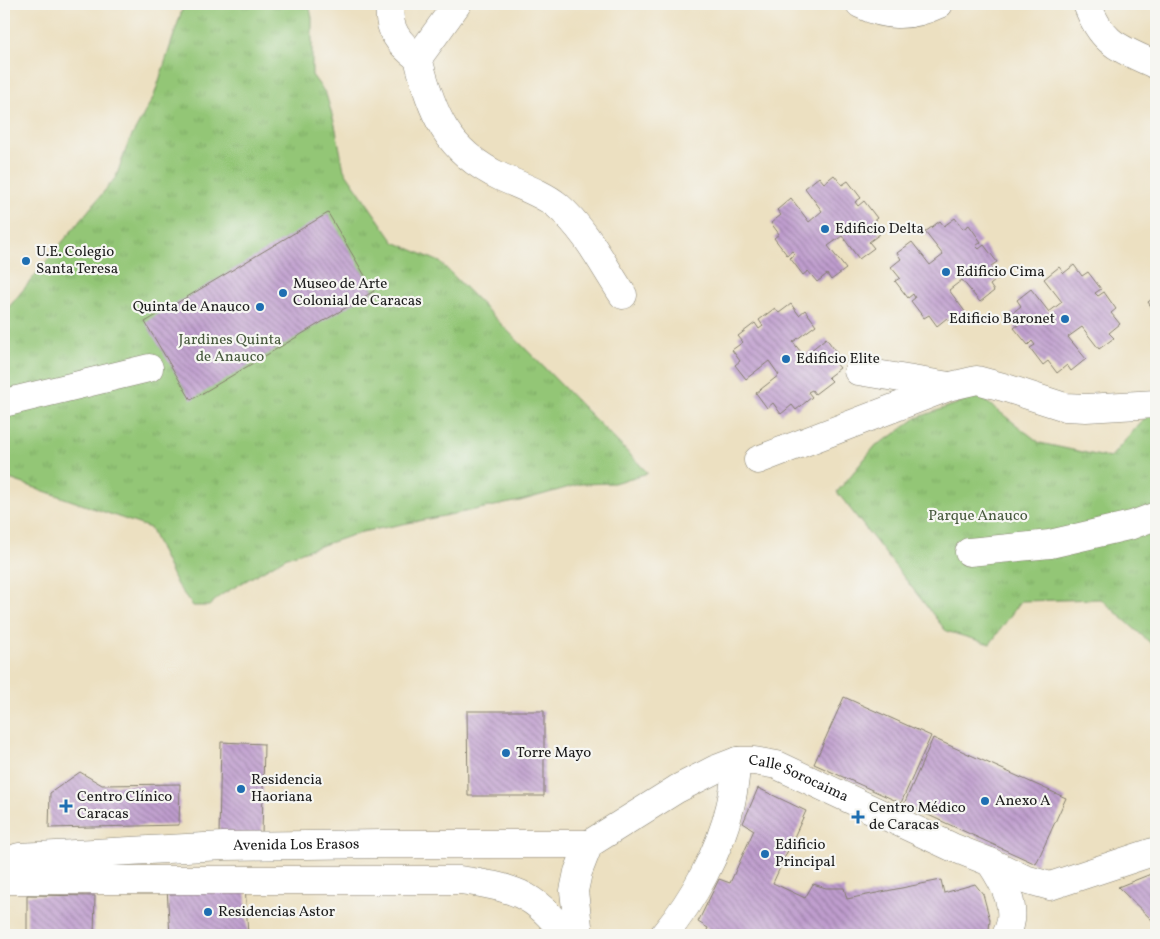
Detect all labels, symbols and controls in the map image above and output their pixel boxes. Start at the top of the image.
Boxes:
place label: Edificio Delta [835,219,924,240]
marker: Edificio Delta [819,223,831,235]
place label: U.E. Colegio Santa Teresa [36,242,118,280]
marker: U.E. Colegio Santa Teresa [20,255,32,267]
place label: Edificio Cima [956,262,1045,283]
marker: Edificio Cima [940,266,952,278]
place label: Museo de Arte Colonial de Caracas [293,274,422,312]
marker: Museo de Arte Colonial de Caracas [277,287,289,299]
place label: Quinta de Anauco [133,297,250,318]
marker: Quinta de Anauco [254,301,266,313]
place label: Edificio Baronet [949,309,1055,330]
marker: Edificio Baronet [1059,313,1071,325]
park label: Jardines Quinta de Anauco [179,330,281,368]
place label: Edificio Elite [796,349,880,370]
marker: Edificio Elite [780,353,792,365]
park label: Parque Anauco [928,506,1028,527]
place label: Torre Mayo [516,743,591,764]
marker: Torre Mayo [500,747,512,759]
street label: Calle Sorocaima [749,751,852,808]
place label: Residencia Haoriana [251,770,322,808]
marker: Residencia Haoriana [235,783,247,795]
place label: Centro Clínico Caracas [77,787,172,825]
place label: Anexo A [995,791,1051,812]
marker: Anexo A [979,795,991,807]
place label: Centro Médico de Caracas [869,798,966,836]
marker: Centro Clínico Caracas [59,799,73,813]
marker: Centro Médico de Caracas [851,810,865,824]
street label: Avenida Los Erasos [233,834,360,856]
place label: Edificio Principal [775,835,835,873]
marker: Edificio Principal [759,848,771,860]
place label: Residencias Astor [218,902,335,923]
marker: Residencias Astor [202,906,214,918]

